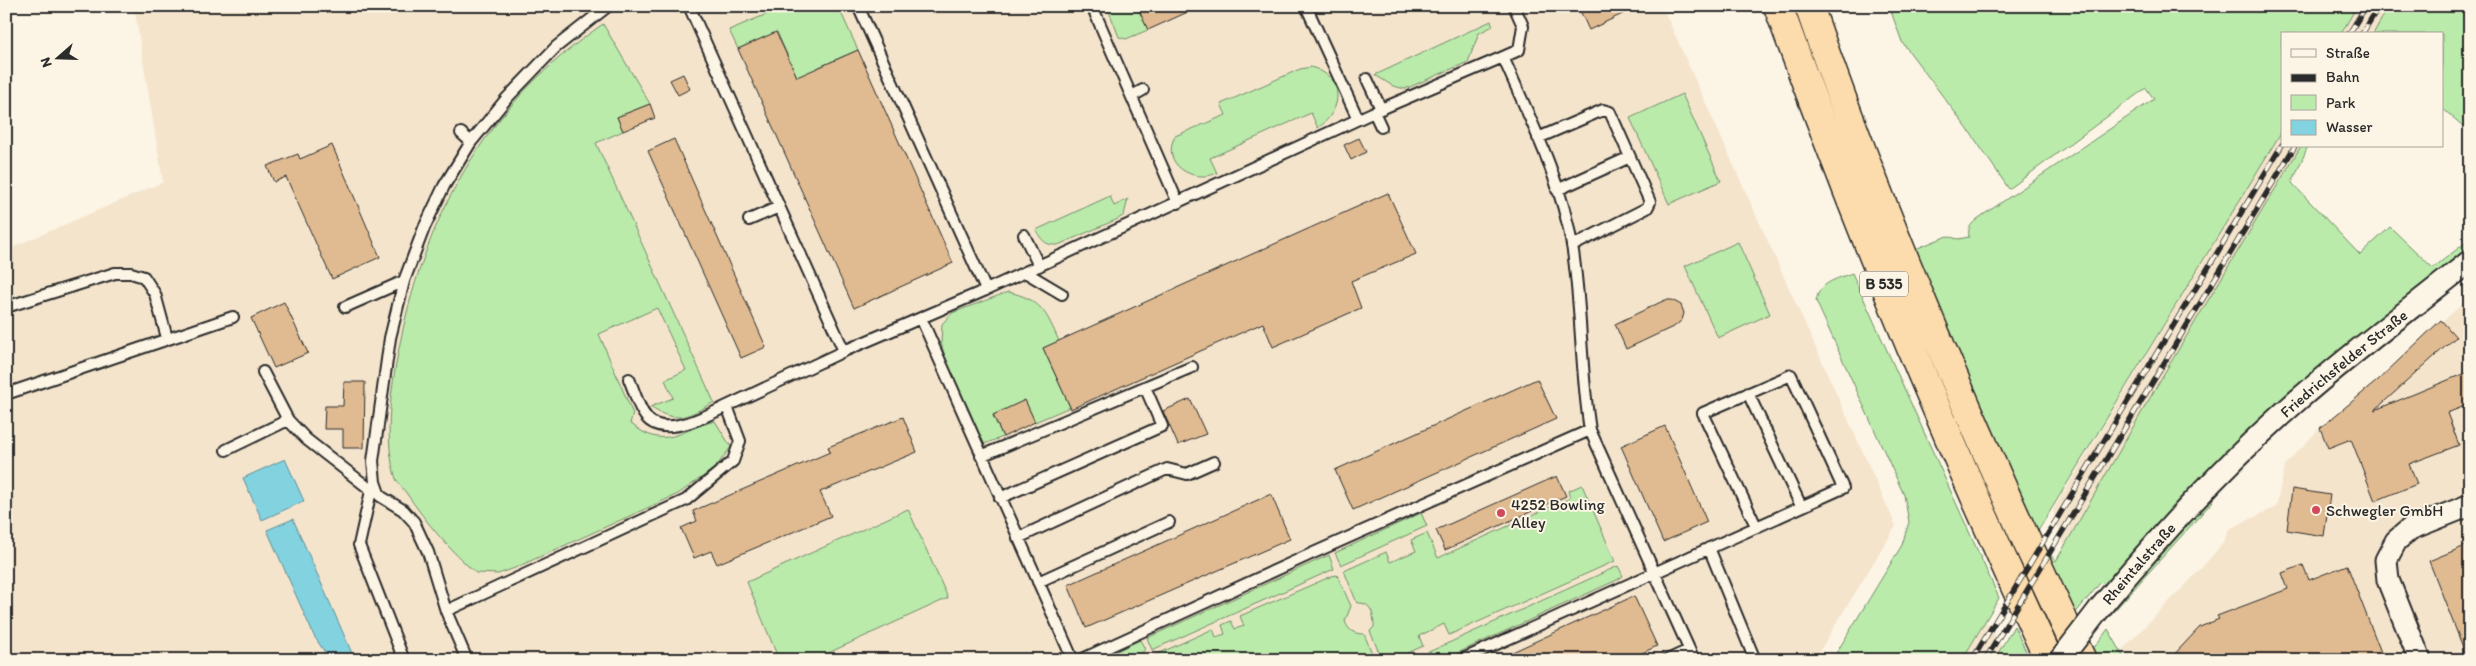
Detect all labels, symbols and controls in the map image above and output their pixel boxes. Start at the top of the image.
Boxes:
north arrow [32,32,82,82]
legend [2281,32,2444,148]
text: Straße [2326,44,2370,62]
text: N [37,55,56,70]
text: Bahn [2326,68,2360,86]
text: Park [2326,94,2356,112]
text: Wasser [2326,118,2373,136]
road number: B 535 [1860,272,1908,296]
street label: Friedrichsfelder Straße [2276,305,2411,421]
place label: 4252 Bowling Alley [1511,495,1606,532]
place label: Schwegler GmbH [2326,501,2443,520]
marker: Schwegler GmbH [2310,504,2322,516]
marker: 4252 Bowling Alley [1495,507,1507,519]
street label: Rheintalstraße [2098,518,2179,608]

